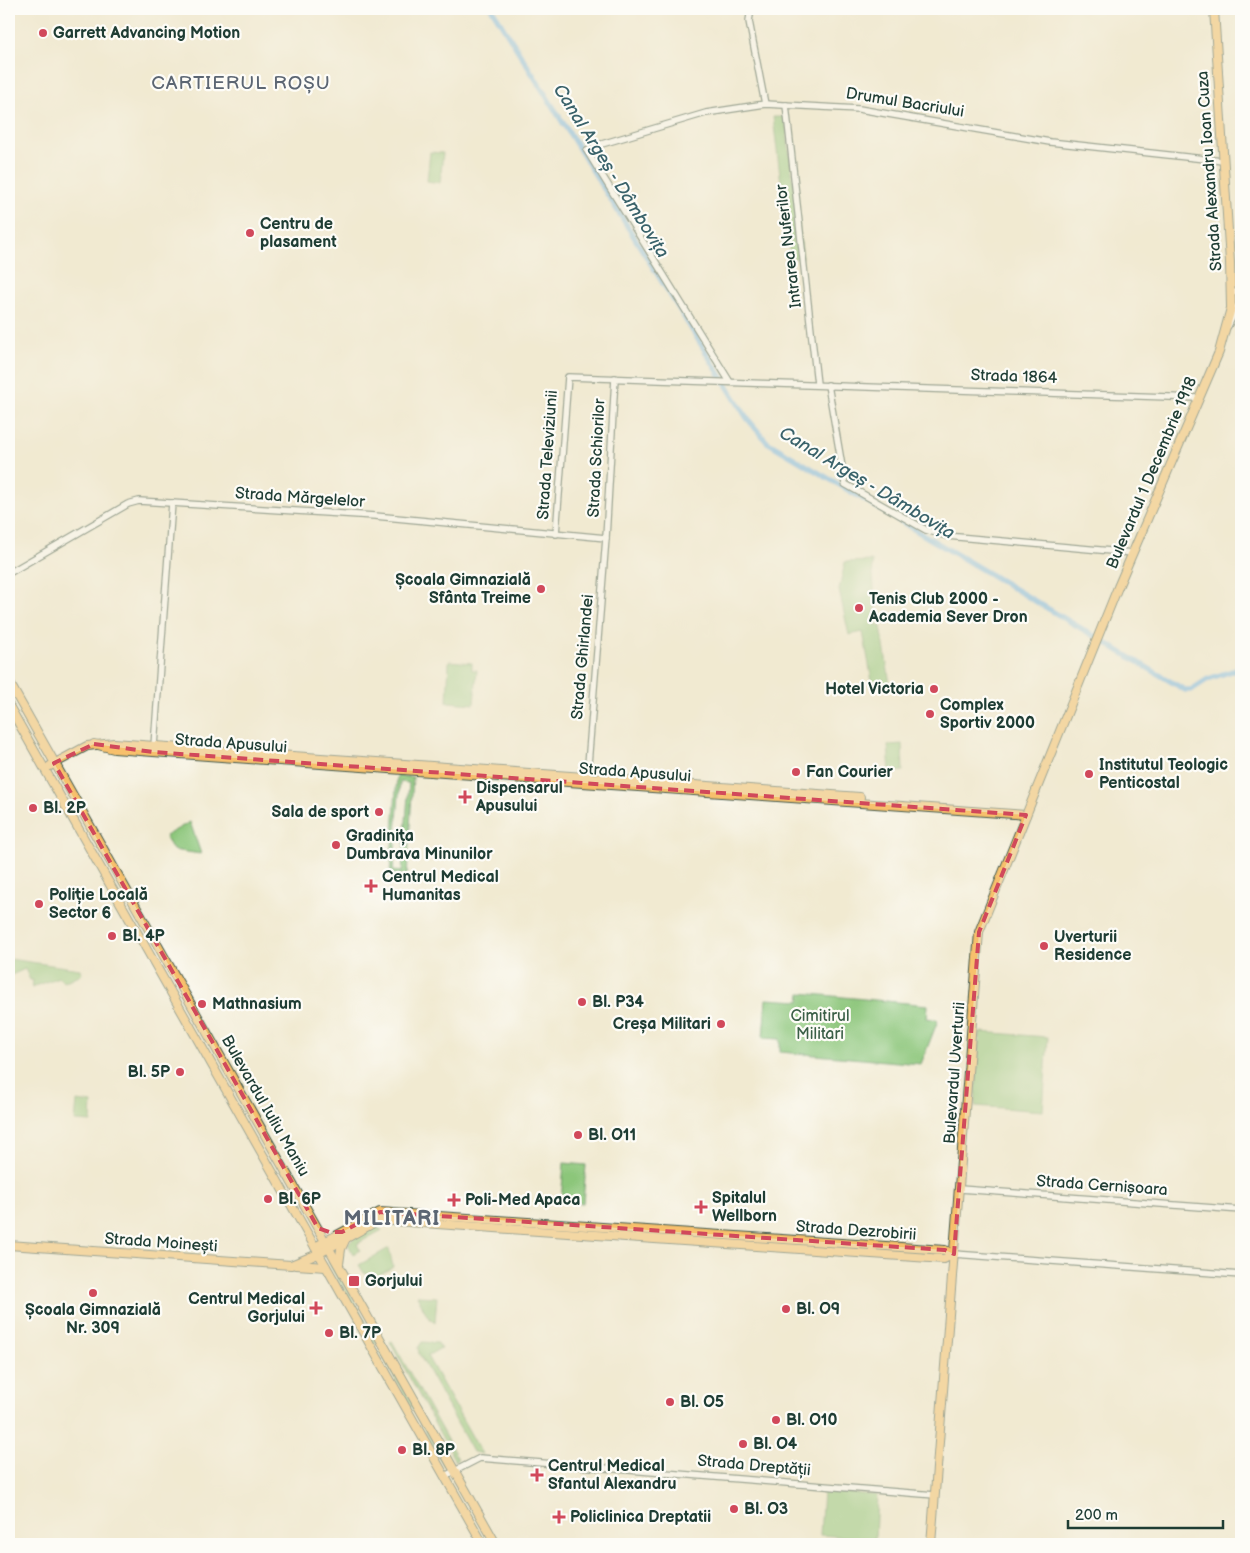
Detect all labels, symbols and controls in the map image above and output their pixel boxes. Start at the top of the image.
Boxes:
place label: Garrett Advancing Motion [53,24,240,43]
marker: Garrett Advancing Motion [37,27,49,39]
street label: Strada Alexandru Ioan Cuza [1194,70,1226,272]
district label: CARTIERUL ROȘU [151,72,331,95]
water label: Canal Argeș - Dâmbovița [549,80,673,262]
street label: Drumul Bacriului [844,84,966,122]
street label: Intrarea Nuferilor [772,183,806,309]
place label: Centru de plasament [260,215,337,252]
marker: Centru de plasament [244,227,256,239]
street label: Strada 1864 [970,366,1058,388]
street label: Bulevardul 1 Decembrie 1918 [1103,374,1201,572]
street label: Strada Televiziunii [534,390,562,520]
street label: Strada Schiorilor [584,398,610,518]
water label: Canal Argeș - Dâmbovița [776,422,958,544]
street label: Strada Mărgelelor [235,484,366,512]
place label: Școala Gimnazială Sfânta Treime [395,571,531,608]
marker: Școala Gimnazială Sfânta Treime [535,583,547,595]
place label: Tenis Club 2000 - Academia Sever Dron [868,590,1028,627]
street label: Strada Ghirlandei [568,593,598,721]
marker: Tenis Club 2000 - Academia Sever Dron [853,602,865,614]
place label: Hotel Victoria [825,680,924,699]
marker: Hotel Victoria [928,683,940,695]
place label: Complex Sportiv 2000 [940,696,1035,733]
marker: Complex Sportiv 2000 [924,708,936,720]
street label: Strada Apusului [174,731,288,757]
place label: Institutul Teologic Penticostal [1099,756,1228,793]
street label: Strada Apusului [578,760,692,786]
place label: Fan Courier [806,763,894,782]
marker: Fan Courier [790,766,802,778]
marker: Institutul Teologic Penticostal [1083,768,1095,780]
place label: Dispensarul Apusului [475,779,563,816]
marker: Dispensarul Apusului [458,790,472,804]
place label: Bl. 2P [43,799,86,818]
marker: Bl. 2P [27,802,39,814]
place label: Sala de sport [272,803,370,822]
marker: Sala de sport [373,806,385,818]
place label: Gradinița Dumbrava Minunilor [346,827,493,864]
marker: Gradinița Dumbrava Minunilor [330,839,342,851]
place label: Centrul Medical Humanitas [382,868,499,905]
marker: Centrul Medical Humanitas [364,879,378,893]
place label: Poliție Locală Sector 6 [49,886,148,923]
marker: Poliție Locală Sector 6 [33,898,45,910]
place label: Bl. 4P [122,927,165,946]
place label: Uverturii Residence [1054,928,1131,965]
marker: Bl. 4P [106,930,118,942]
marker: Uverturii Residence [1038,940,1050,952]
place label: Bl. P34 [592,993,644,1012]
place label: Mathnasium [212,995,302,1014]
marker: Bl. P34 [576,996,588,1008]
marker: Mathnasium [196,998,208,1010]
street label: Bulevardul Uverturii [941,1001,969,1145]
park label: Cimitirul Militari [790,1007,850,1044]
place label: Creșa Militari [613,1015,711,1034]
marker: Creșa Militari [715,1018,727,1030]
street label: Bulevardul Iuliu Maniu [217,1032,313,1180]
place label: Bl. 5P [128,1063,170,1082]
marker: Bl. 5P [174,1066,186,1078]
place label: Bl. O11 [588,1126,636,1145]
marker: Bl. O11 [572,1129,584,1141]
street label: Strada Cernișoara [1036,1172,1168,1200]
place label: Spitalul Wellborn [712,1189,777,1226]
place label: Bl. 6P [278,1190,321,1209]
place label: Poli-Med Apaca [465,1191,580,1210]
marker: Bl. 6P [262,1193,274,1205]
marker: Poli-Med Apaca [447,1193,461,1207]
marker: Spitalul Wellborn [694,1200,708,1214]
district label: MILITARI [344,1206,440,1231]
street label: Strada Dezrobirii [795,1217,917,1245]
street label: Strada Moinești [104,1230,218,1256]
place label: Gorjului [365,1272,423,1291]
marker: Gorjului [347,1274,361,1288]
marker: Școala Gimnazială Nr. 309 [87,1287,99,1299]
place label: Centrul Medical Gorjului [188,1290,305,1327]
place label: Bl. O9 [796,1300,840,1319]
place label: Școala Gimnazială Nr. 309 [25,1301,161,1338]
marker: Centrul Medical Gorjului [309,1301,323,1315]
marker: Bl. O9 [780,1303,792,1315]
place label: Bl. 7P [339,1324,381,1343]
marker: Bl. 7P [323,1327,335,1339]
place label: Bl. O5 [680,1393,724,1412]
marker: Bl. O5 [664,1396,676,1408]
place label: Bl. O10 [786,1411,838,1430]
marker: Bl. O10 [770,1414,782,1426]
place label: Bl. O4 [753,1435,798,1454]
marker: Bl. O4 [737,1438,749,1450]
place label: Bl. 8P [412,1441,455,1460]
marker: Bl. 8P [396,1444,408,1456]
street label: Strada Dreptății [697,1452,811,1480]
place label: Centrul Medical Sfantul Alexandru [548,1457,677,1494]
marker: Centrul Medical Sfantul Alexandru [530,1468,544,1482]
scale bar [1068,1498,1222,1530]
place label: Bl. O3 [744,1500,788,1519]
marker: Bl. O3 [728,1503,740,1515]
text: 200 m [1075,1506,1118,1525]
place label: Policlinica Dreptatii [570,1508,711,1527]
marker: Policlinica Dreptatii [552,1510,566,1524]

